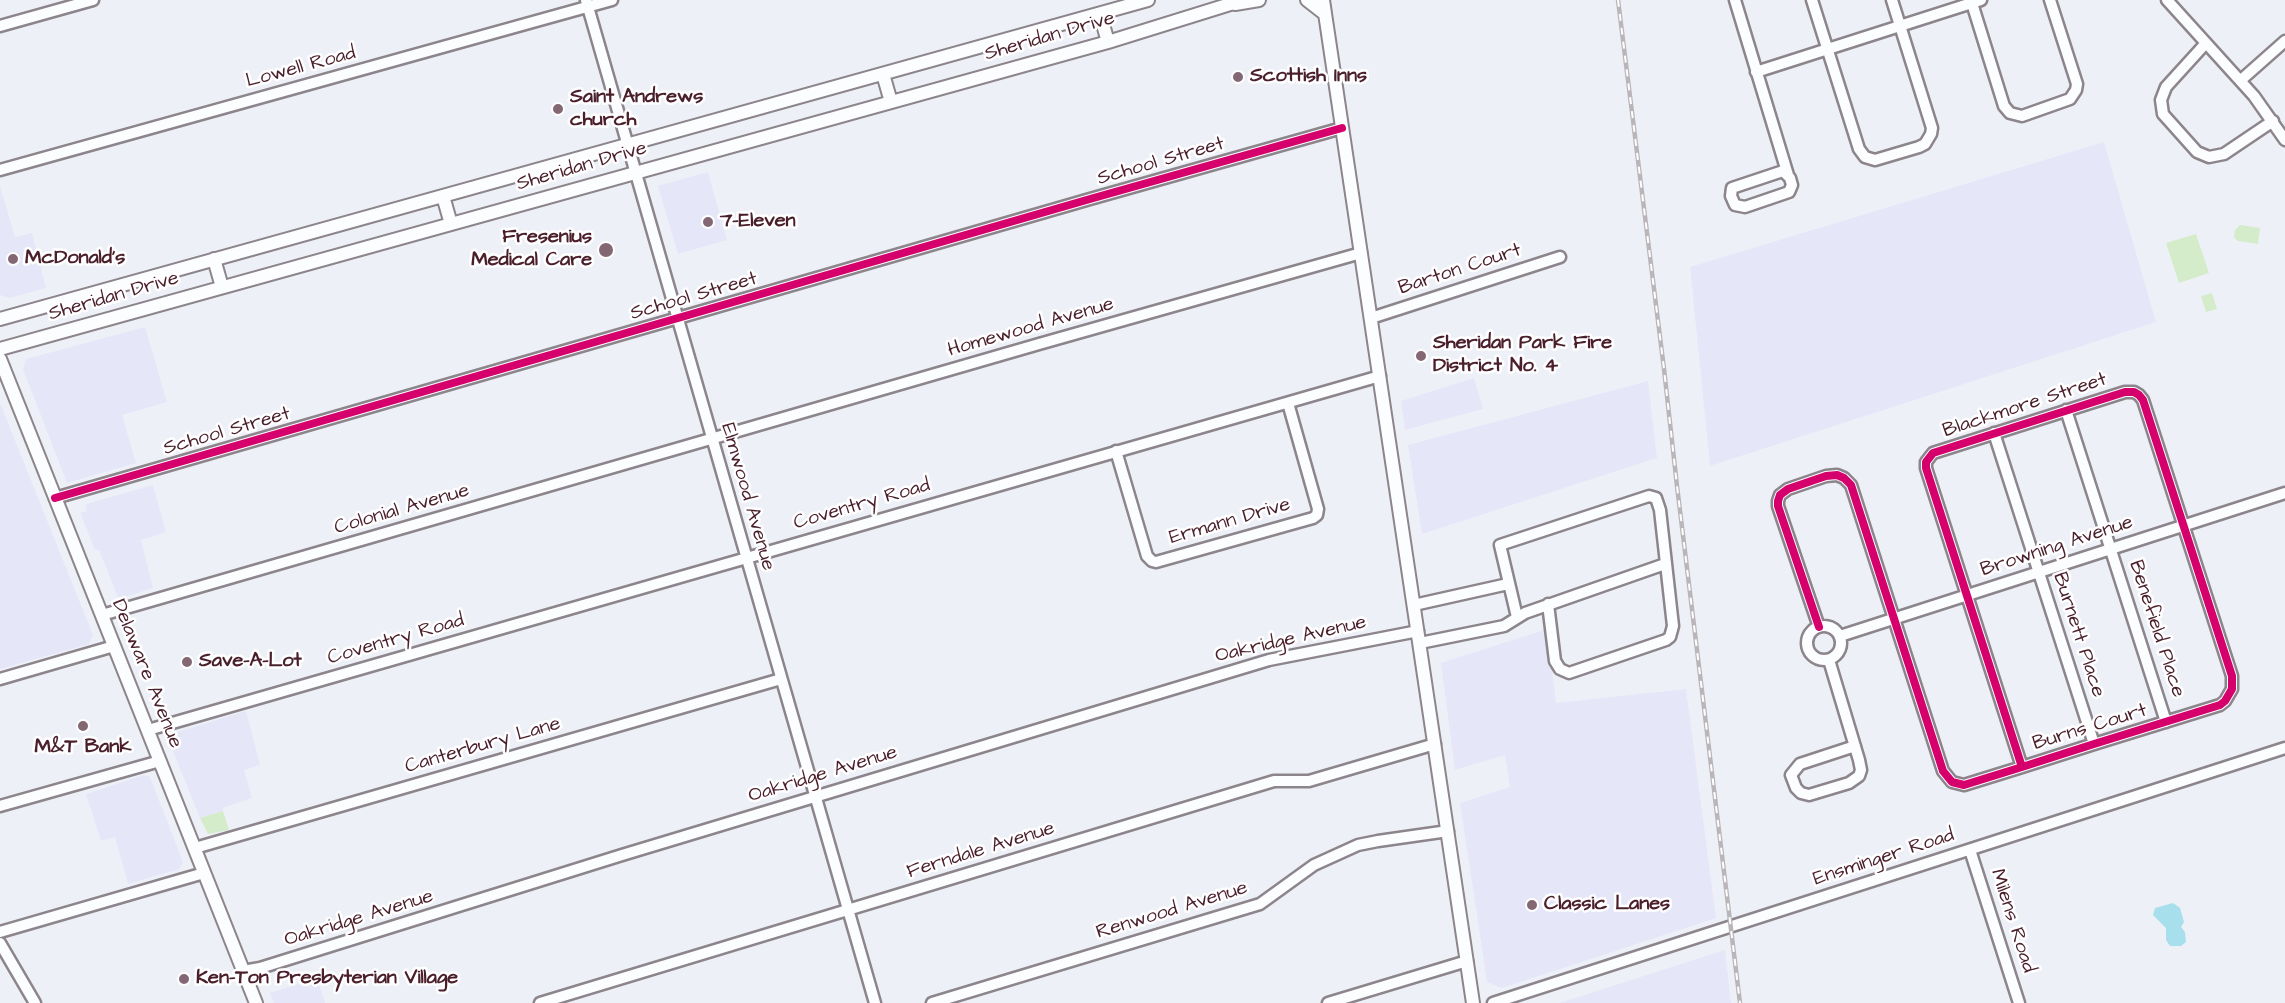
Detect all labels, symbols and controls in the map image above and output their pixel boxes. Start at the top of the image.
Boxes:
street label: Sheridan Drive [982,7,1118,67]
street label: Lowell Road [244,42,358,94]
place label: Scottish Inns [1250,65,1367,89]
marker: Scottish Inns [1231,70,1245,84]
place label: Saint Andrews church [570,86,703,133]
marker: Saint Andrews church [551,102,565,116]
street label: School Street [1095,132,1227,192]
street label: Sheridan Drive [514,137,650,197]
place label: 7-Eleven [720,210,796,234]
marker: 7-Eleven [701,215,715,229]
place label: Fresenius Medical Care [471,226,592,273]
street label: Barton Court [1396,239,1524,301]
marker: Fresenius Medical Care [597,241,615,259]
place label: McDonald's [25,247,125,271]
marker: McDonald's [6,252,20,266]
street label: Sheridan Drive [46,267,182,327]
street label: School Street [628,267,760,327]
street label: Homewood Avenue [945,293,1117,363]
place label: Sheridan Park Fire District No. 4 [1433,332,1612,379]
marker: Sheridan Park Fire District No. 4 [1414,349,1428,363]
street label: Blackmore Street [1940,368,2110,444]
street label: School Street [161,402,293,462]
street label: Elmwood Avenue [714,420,780,574]
street label: Coventry Road [791,474,933,536]
street label: Colonial Avenue [332,479,472,541]
street label: Ermann Drive [1167,493,1293,551]
street label: Browning Avenue [1978,511,2136,583]
street label: Benefield Place [2123,558,2189,700]
street label: Burnett Place [2047,569,2109,701]
street label: Delaware Avenue [105,596,187,752]
street label: Coventry Road [325,609,467,671]
street label: Oakridge Avenue [1213,611,1369,669]
place label: Save-A-Lot [199,650,302,674]
marker: Save-A-Lot [180,655,194,669]
street label: Burns Court [2030,699,2150,757]
street label: Canterbury Lane [403,712,563,780]
marker: M&T Bank [76,719,90,733]
place label: M&T Bank [34,736,132,760]
street label: Oakridge Avenue [746,741,900,809]
street label: Ferndale Avenue [904,817,1058,885]
street label: Ensminger Road [1811,824,1957,892]
street label: Milens Road [1984,866,2040,976]
street label: Renwood Avenue [1093,877,1251,945]
street label: Oakridge Avenue [282,885,436,953]
place label: Classic Lanes [1544,893,1670,917]
marker: Classic Lanes [1525,898,1539,912]
place label: Ken-Ton Presbyterian Village [196,967,458,991]
marker: Ken-Ton Presbyterian Village [177,972,191,986]

